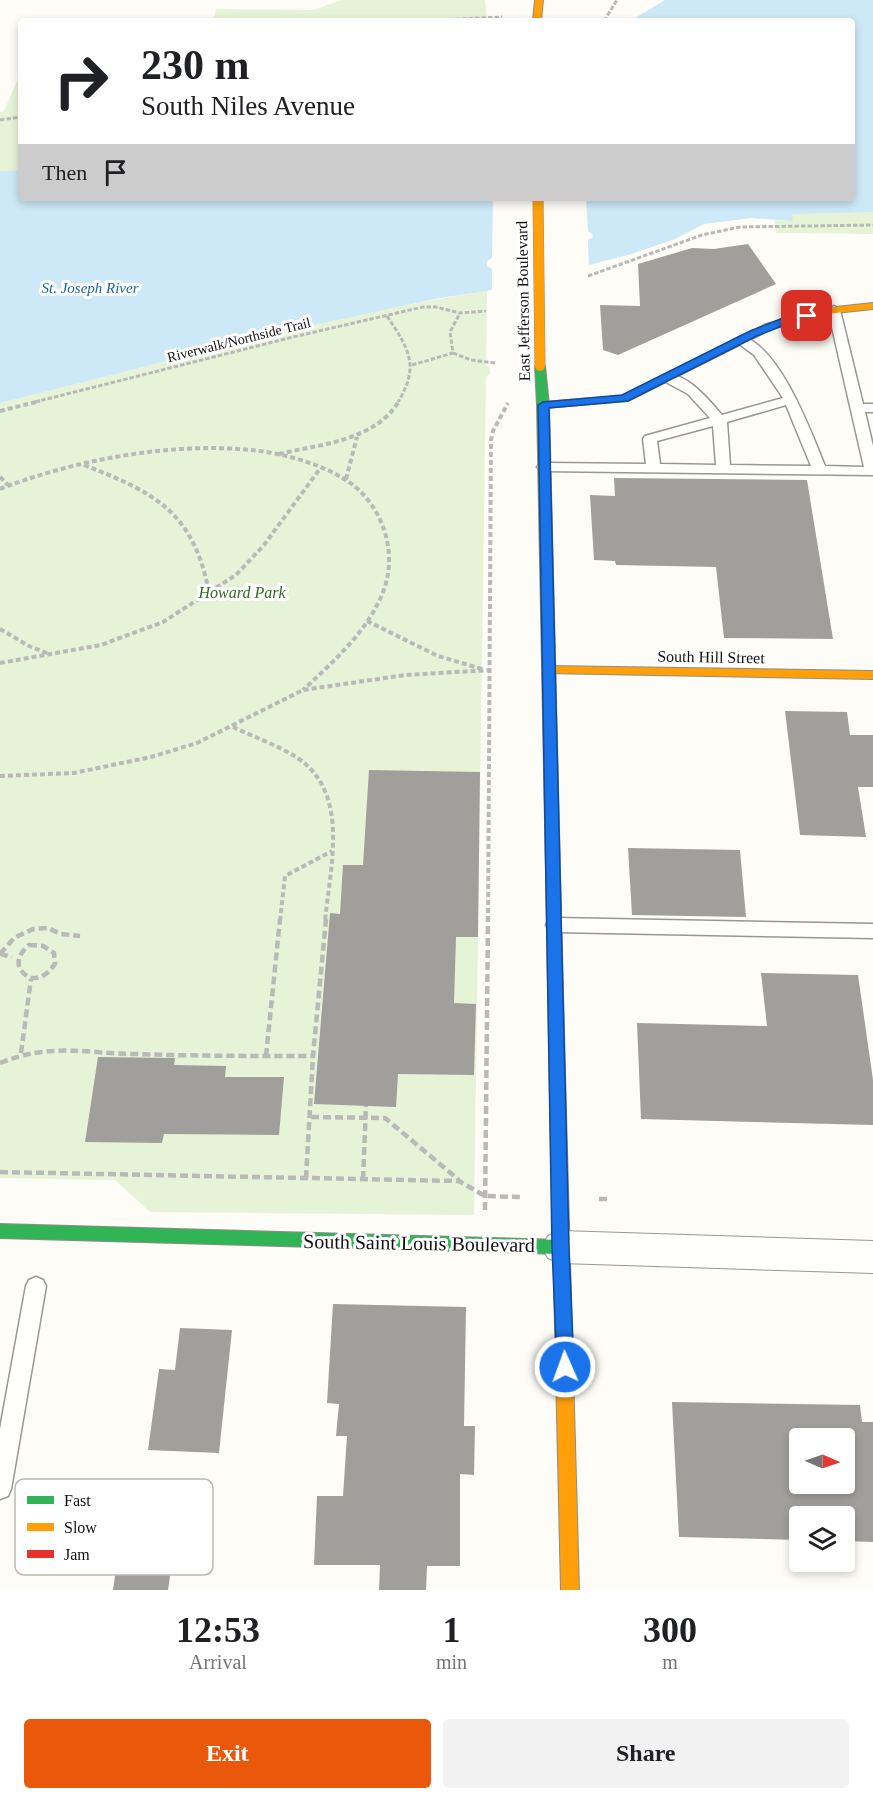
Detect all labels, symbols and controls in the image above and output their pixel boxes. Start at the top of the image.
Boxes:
icon: right [42,42,120,120]
text: 230 m [141,42,250,88]
text: South Niles Avenue [141,91,355,121]
icon: arrive [99,156,132,189]
text: Then [42,160,87,185]
street label: East Jefferson Boulevard [513,221,533,381]
water label: St. Joseph River [41,280,139,296]
pin [781,290,832,341]
icon: arrive [790,299,823,332]
street label: Riverwalk/Northside Trail [166,315,312,365]
park label: Howard Park [198,584,286,601]
street label: South Hill Street [657,648,765,666]
street label: South Saint Louis Boulevard [303,1230,535,1256]
position arrow [533,1335,597,1399]
north arrow [789,1428,855,1494]
map controls [789,1428,855,1572]
legend [15,1479,213,1575]
text: Fast [64,1492,91,1509]
button: layers [789,1506,855,1572]
text: Slow [64,1519,97,1536]
text: Jam [64,1546,90,1563]
text: 12:53 [176,1610,260,1650]
text: 1 [443,1610,461,1650]
text: 300 [643,1610,697,1650]
text: Arrival [189,1651,247,1673]
text: min [436,1651,467,1673]
text: m [662,1651,678,1673]
button: Exit [24,1719,431,1788]
button: Share [443,1719,849,1788]

